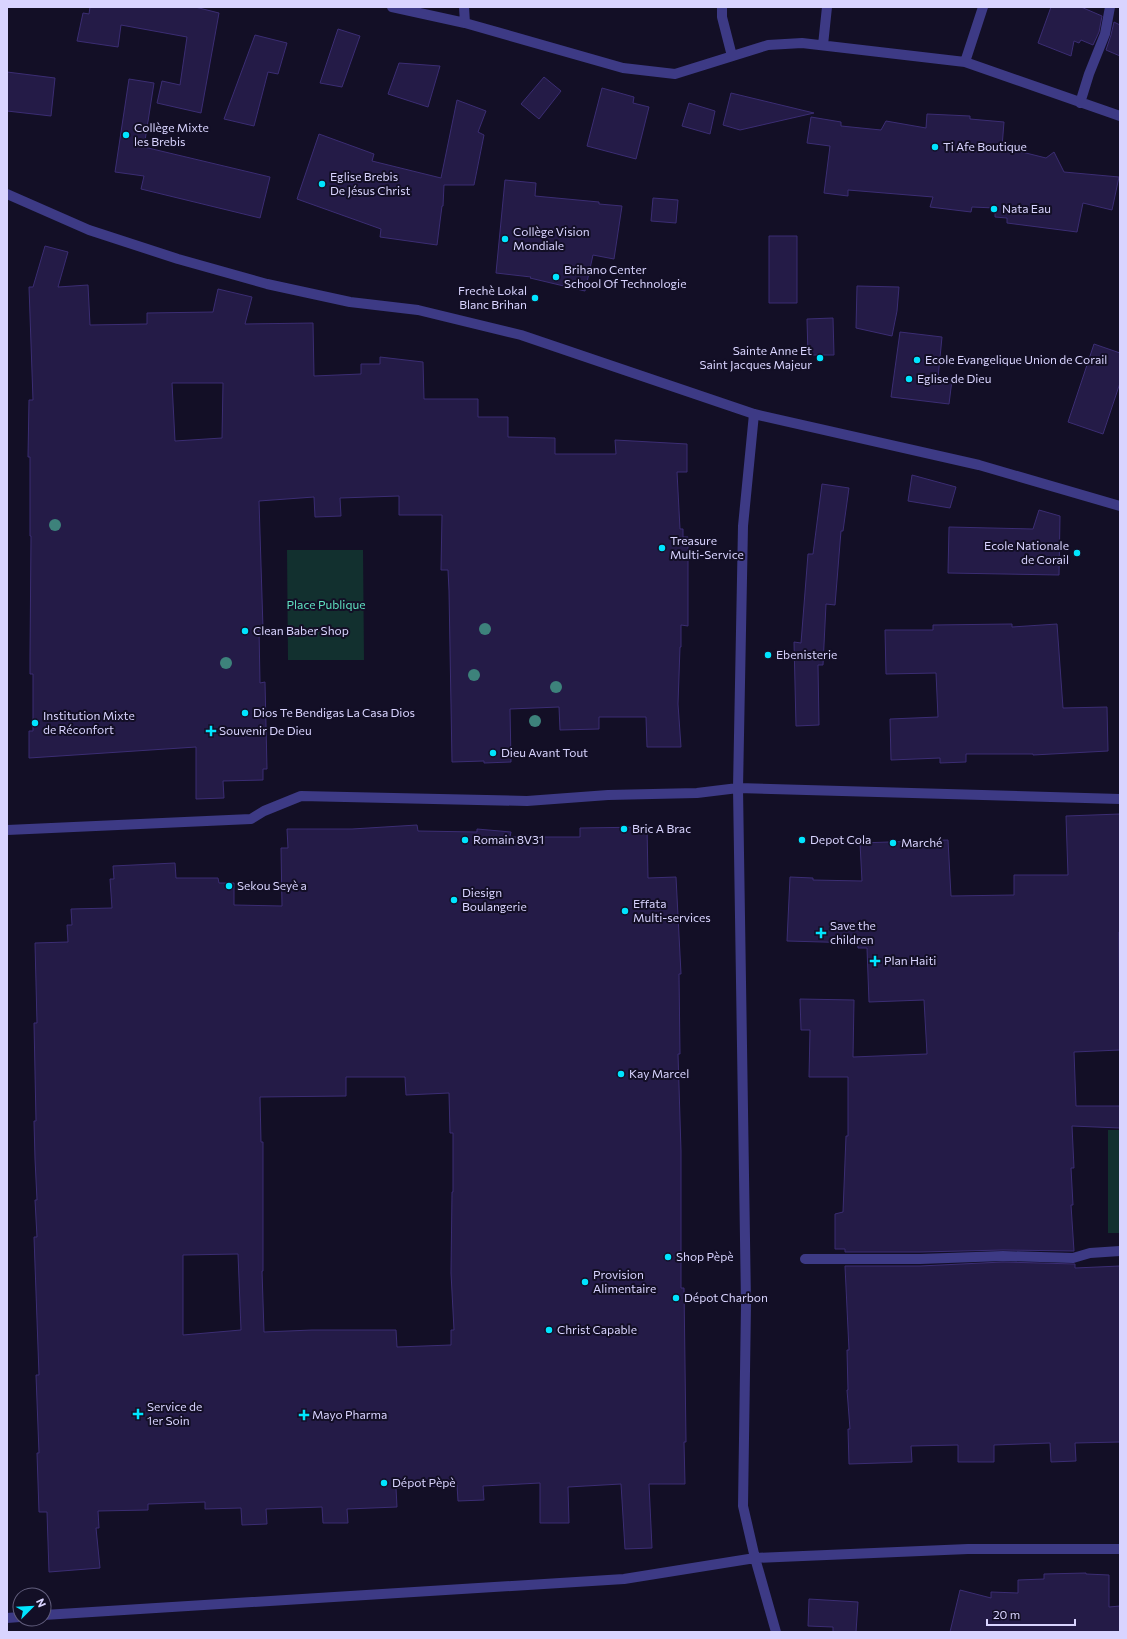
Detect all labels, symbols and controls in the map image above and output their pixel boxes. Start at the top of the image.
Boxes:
place label: Collège Mixte les Brebis [134,120,209,148]
marker: Collège Mixte les Brebis [121,130,131,140]
place label: Ti Afe Boutique [943,139,1027,153]
marker: Ti Afe Boutique [930,142,940,152]
place label: Eglise Brebis De Jésus Christ [330,169,411,198]
marker: Eglise Brebis De Jésus Christ [317,179,327,189]
place label: Nata Eau [1002,201,1051,215]
marker: Nata Eau [989,204,999,214]
place label: Collège Vision Mondiale [513,224,590,252]
marker: Collège Vision Mondiale [500,234,510,244]
place label: Brihano Center School Of Technologie [564,262,686,290]
marker: Brihano Center School Of Technologie [551,272,561,282]
place label: Frechè Lokal Blanc Brihan [458,283,527,311]
marker: Frechè Lokal Blanc Brihan [530,293,540,303]
place label: Sainte Anne Et Saint Jacques Majeur [699,343,812,372]
place label: Ecole Evangelique Union de Corail [925,352,1107,366]
marker: Sainte Anne Et Saint Jacques Majeur [815,353,825,363]
marker: Ecole Evangelique Union de Corail [912,355,922,365]
place label: Eglise de Dieu [917,371,991,385]
marker: Eglise de Dieu [904,374,914,384]
place label: Treasure Multi-Service [670,533,744,561]
place label: Ecole Nationale de Corail [984,538,1069,566]
marker: Treasure Multi-Service [657,543,667,553]
marker: Ecole Nationale de Corail [1072,548,1082,558]
park label: Place Publique [287,597,365,611]
place label: Clean Baber Shop [253,623,349,637]
marker: Clean Baber Shop [240,626,250,636]
place label: Ebenisterie [776,647,837,661]
marker: Ebenisterie [763,650,773,660]
place label: Dios Te Bendigas La Casa Dios [253,705,415,719]
place label: Institution Mixte de Réconfort [43,708,135,736]
marker: Dios Te Bendigas La Casa Dios [240,708,250,718]
marker: Institution Mixte de Réconfort [30,718,40,728]
place label: Souvenir De Dieu [219,723,312,737]
marker: Souvenir De Dieu [206,726,216,736]
place label: Dieu Avant Tout [501,745,588,759]
marker: Dieu Avant Tout [488,748,498,758]
place label: Bric A Brac [632,821,691,835]
marker: Bric A Brac [619,824,629,834]
place label: Romain 8V31 [473,832,544,846]
place label: Depot Cola [810,832,871,846]
marker: Romain 8V31 [460,835,470,845]
marker: Depot Cola [797,835,807,845]
place label: Marché [901,835,942,849]
marker: Marché [888,838,898,848]
place label: Sekou Seyè a [237,878,307,892]
marker: Sekou Seyè a [224,881,234,891]
place label: Diesign Boulangerie [462,885,527,913]
marker: Diesign Boulangerie [449,895,459,905]
place label: Effata Multi-services [633,896,711,924]
marker: Effata Multi-services [620,906,630,916]
place label: Save the children [830,918,876,946]
marker: Save the children [815,927,827,939]
place label: Plan Haiti [884,953,936,967]
marker: Plan Haiti [869,955,881,967]
place label: Kay Marcel [629,1066,689,1080]
marker: Kay Marcel [616,1069,626,1079]
place label: Shop Pèpè [676,1249,734,1263]
marker: Shop Pèpè [663,1252,673,1262]
place label: Provision Alimentaire [593,1267,656,1295]
marker: Provision Alimentaire [580,1277,590,1287]
place label: Dépot Charbon [684,1290,768,1304]
marker: Dépot Charbon [671,1293,681,1303]
place label: Christ Capable [557,1322,637,1336]
marker: Christ Capable [544,1325,554,1335]
place label: Service de 1er Soin [147,1399,202,1427]
place label: Mayo Pharma [312,1407,387,1421]
marker: Service de 1er Soin [132,1408,144,1420]
marker: Mayo Pharma [299,1410,309,1420]
place label: Dépot Pèpè [392,1475,456,1489]
marker: Dépot Pèpè [379,1478,389,1488]
north arrow [12,1587,52,1627]
text: N [34,1596,49,1609]
scale bar [987,1601,1075,1627]
text: 20 m [993,1607,1020,1621]

